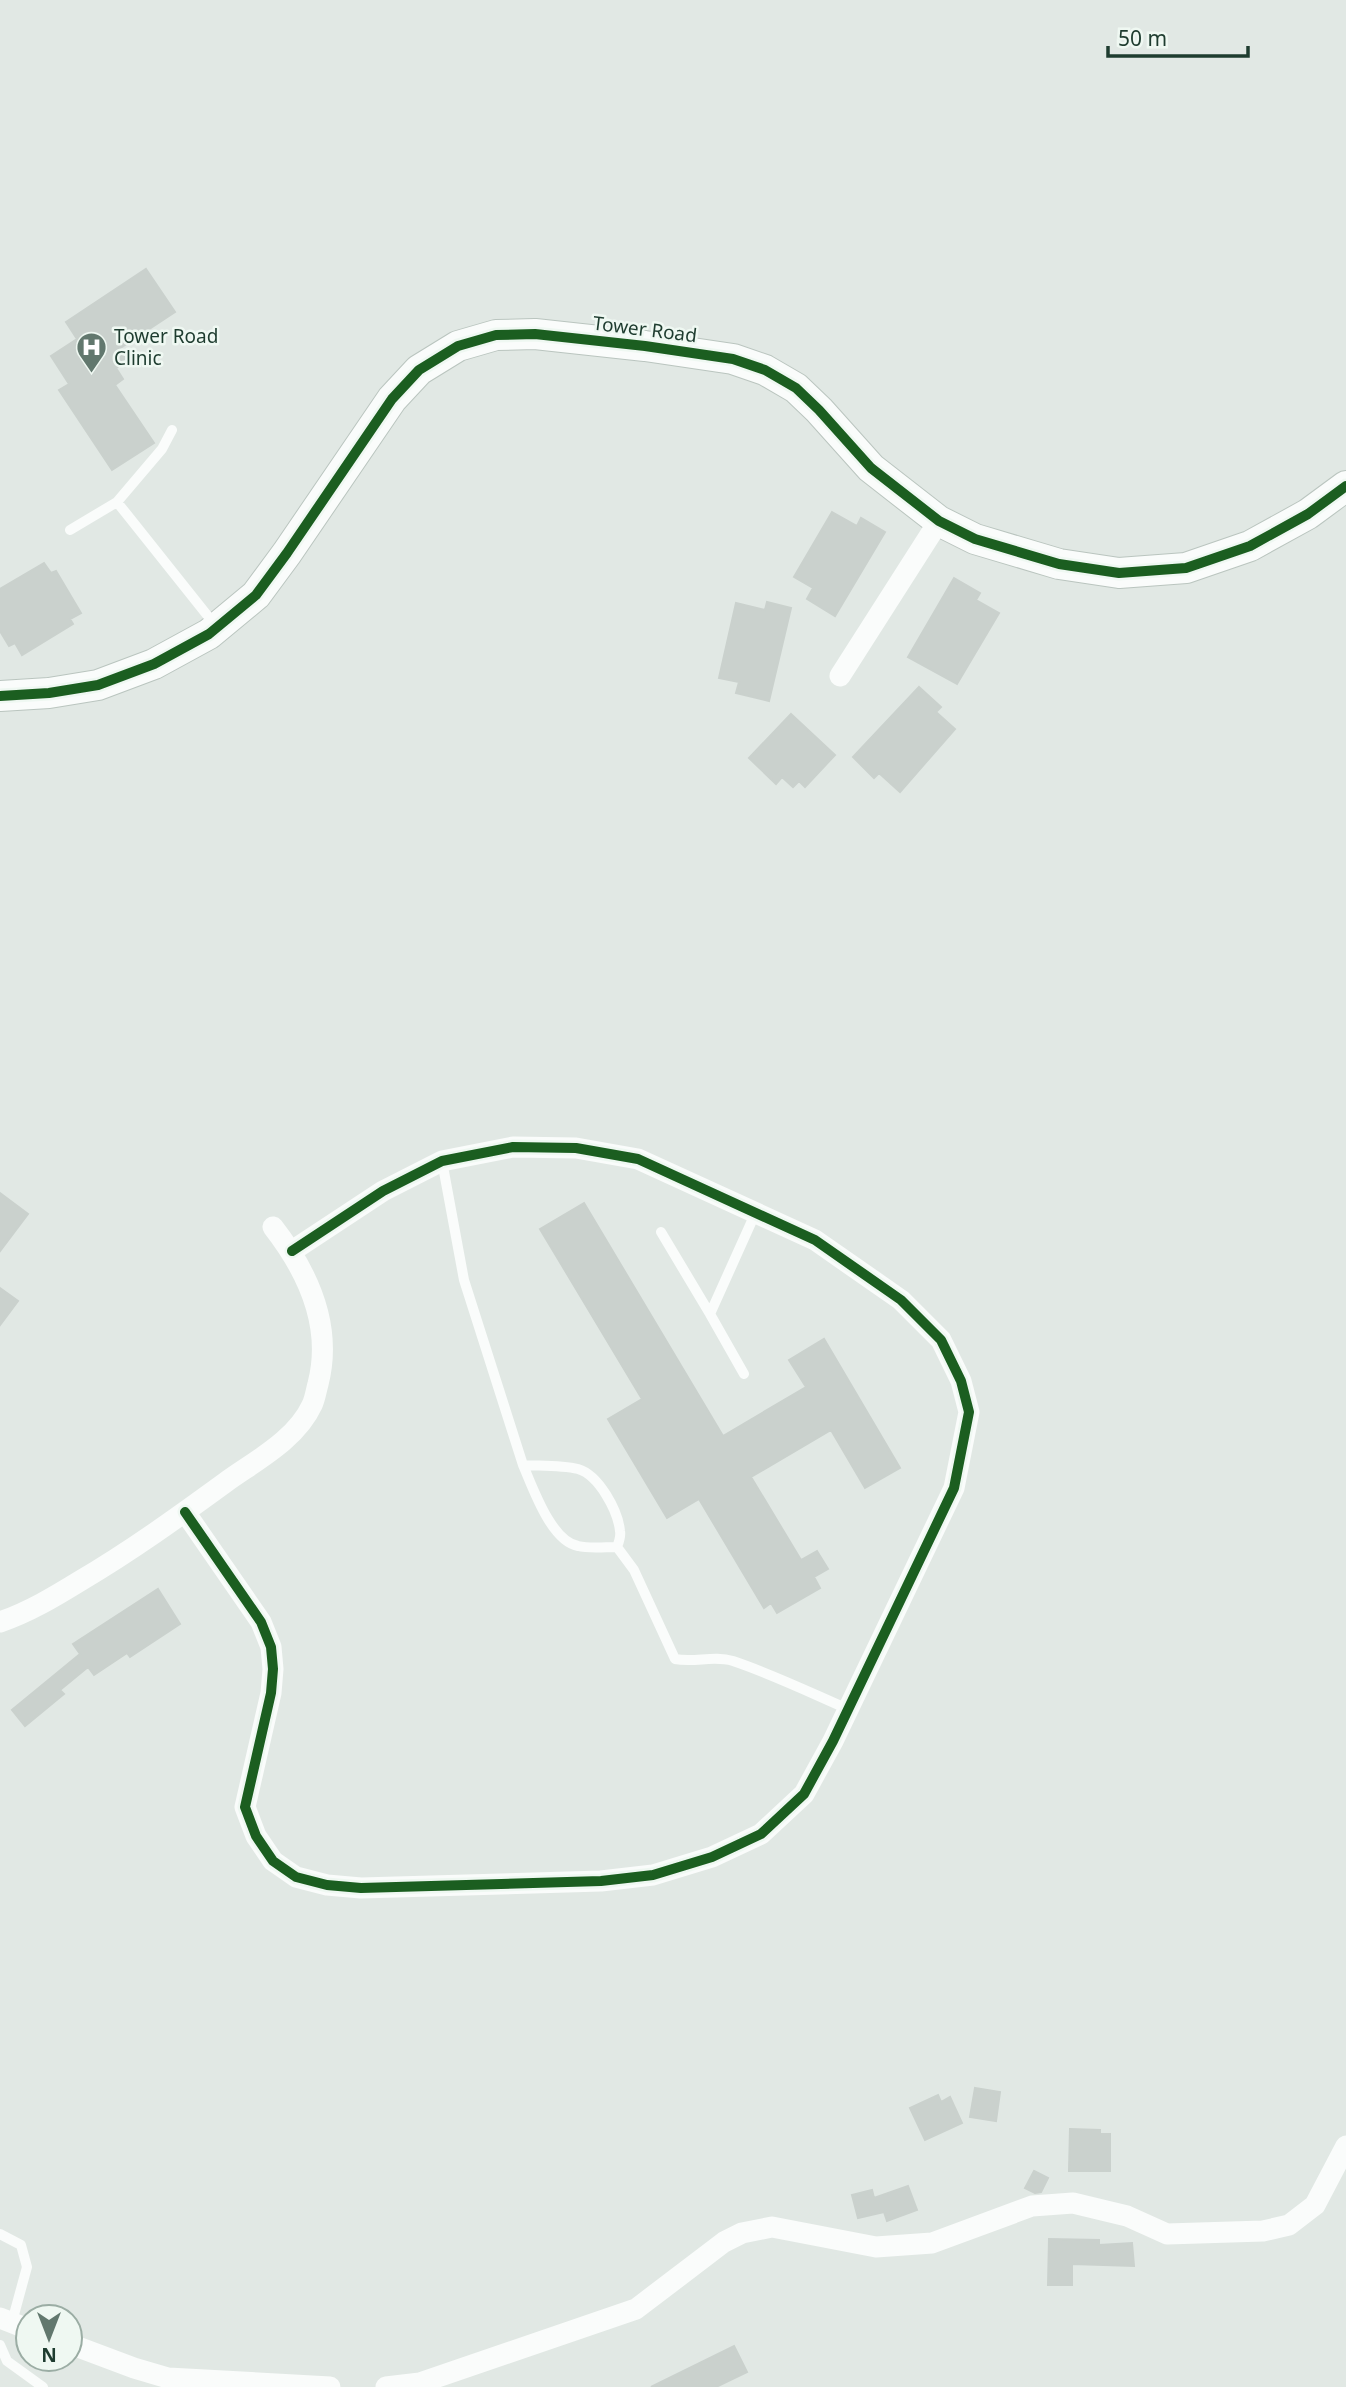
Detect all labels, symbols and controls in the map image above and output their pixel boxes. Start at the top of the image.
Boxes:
scale bar [1108,14,1248,58]
text: 50 m [1118,24,1167,52]
street label: Tower Road [592,310,698,348]
place label: Tower Road Clinic [114,323,218,371]
hospital icon: Tower Road Clinic [74,330,108,374]
north arrow [14,2303,84,2373]
text: N [41,2342,57,2368]

